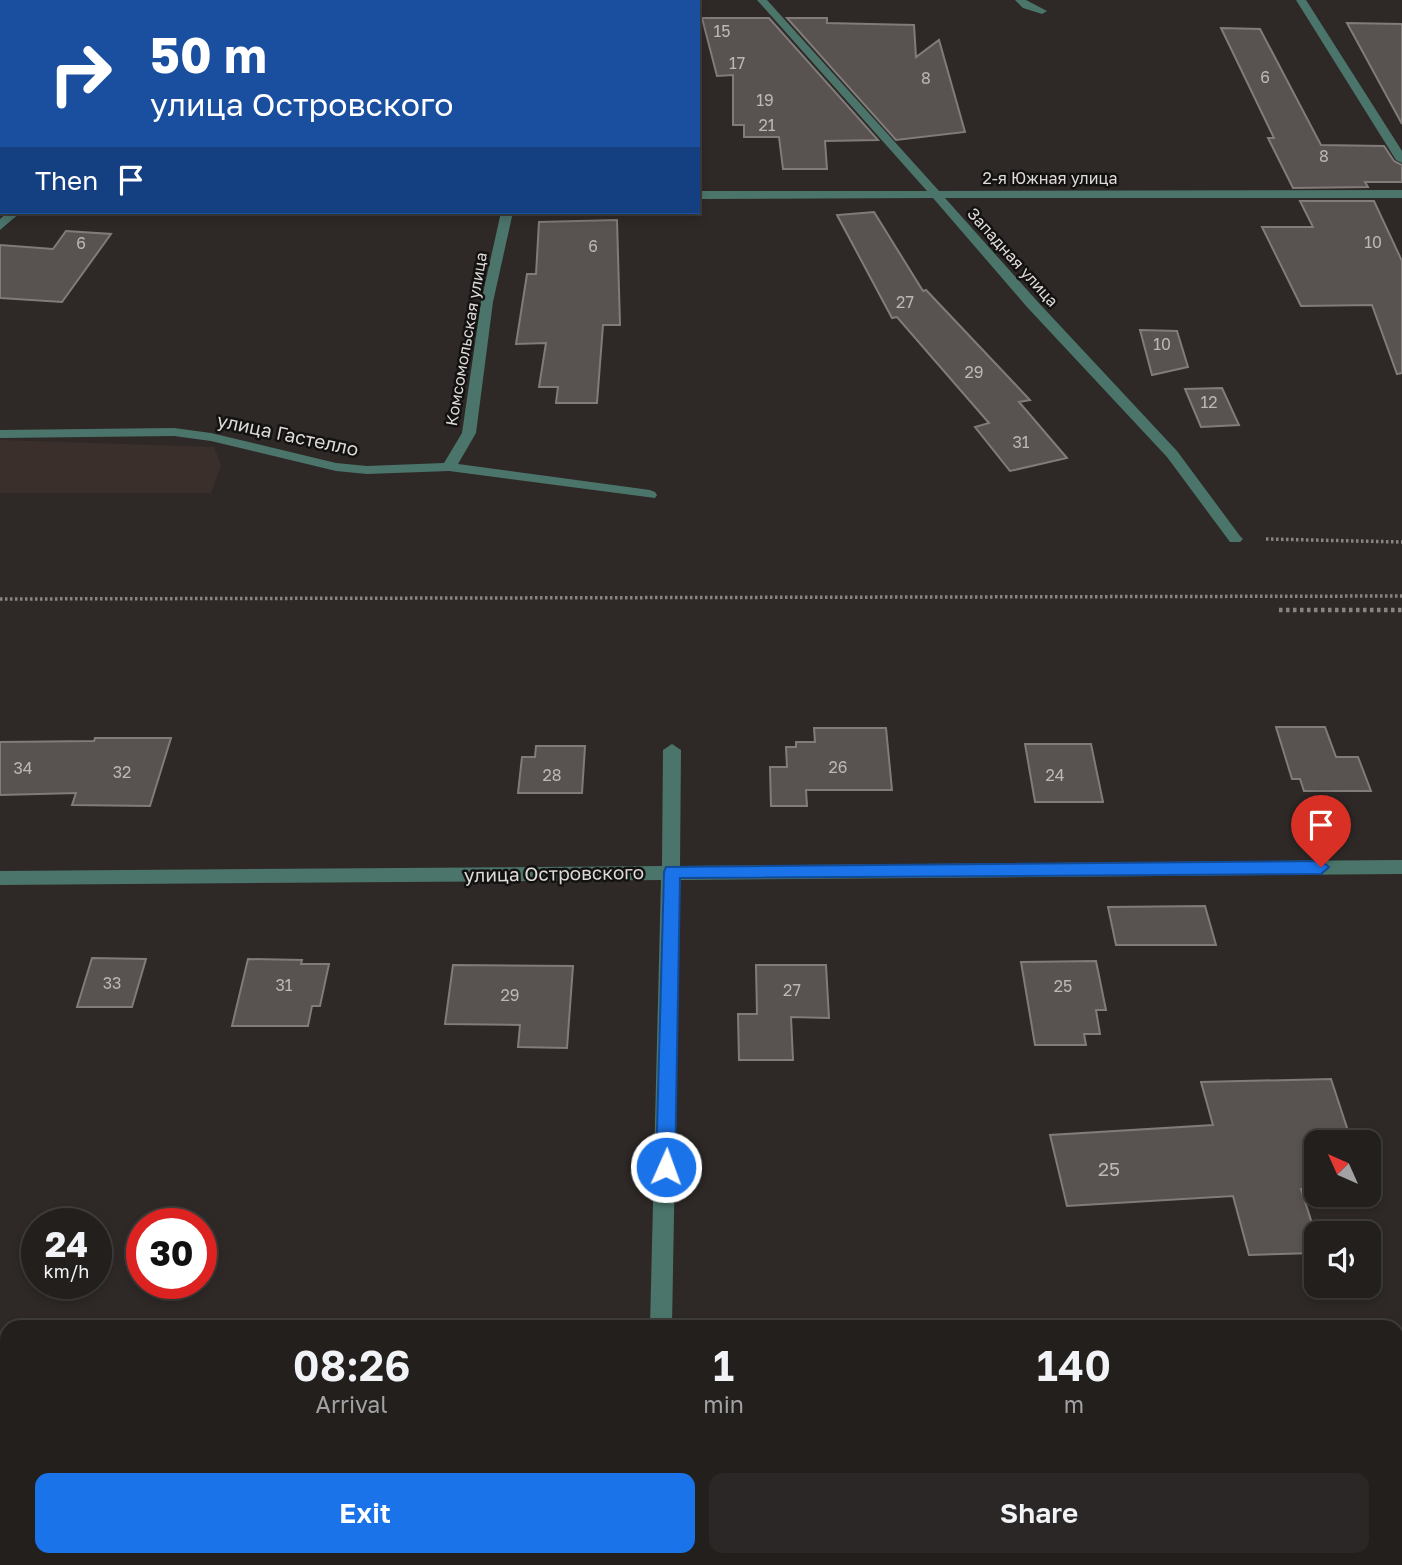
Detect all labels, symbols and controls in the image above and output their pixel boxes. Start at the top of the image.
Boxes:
house number: 15 [713,21,731,41]
text: 50 m [150,25,267,84]
icon: right [35,28,126,119]
house number: 17 [729,53,745,73]
house number: 6 [1260,67,1270,87]
house number: 8 [921,68,931,88]
text: улица Островского [150,85,454,123]
house number: 19 [756,90,774,110]
house number: 21 [758,115,776,135]
house number: 8 [1319,146,1329,166]
icon: arrive [112,161,150,199]
text: Then [35,165,98,196]
street label: 2-я Южная улица [982,168,1118,188]
street label: Западная улица [963,203,1063,311]
house number: 10 [1364,232,1382,252]
house number: 6 [76,233,86,253]
house number: 6 [588,236,598,256]
street label: Комсомольская улица [441,251,491,427]
house number: 27 [896,292,914,312]
house number: 10 [1153,334,1171,354]
house number: 29 [965,362,983,382]
house number: 12 [1200,392,1218,412]
street label: улица Гастелло [215,408,361,460]
house number: 31 [1012,432,1030,452]
house number: 26 [829,757,847,777]
house number: 34 [13,758,33,778]
house number: 32 [113,762,131,782]
house number: 28 [542,765,562,785]
house number: 24 [1045,765,1065,785]
pin [1291,795,1351,867]
icon: arrive [1302,806,1340,844]
street label: улица Островского [464,860,644,886]
house number: 33 [103,973,121,993]
house number: 31 [275,975,293,995]
house number: 25 [1054,976,1072,996]
house number: 27 [783,980,801,1000]
house number: 29 [501,985,519,1005]
position arrow [629,1130,703,1204]
north arrow [1304,1130,1381,1208]
map controls [1304,1130,1381,1298]
house number: 25 [1098,1157,1120,1180]
speed limit sign: 30 [126,1208,217,1299]
button: sound [1304,1221,1381,1298]
text: 24 [45,1223,88,1265]
text: km/h [44,1260,89,1282]
text: 08:26 [293,1340,410,1390]
text: 1 [713,1340,734,1390]
text: 140 [1037,1340,1111,1390]
text: Arrival [316,1390,388,1418]
text: min [703,1390,744,1418]
text: m [1064,1390,1084,1418]
button: Exit [35,1473,695,1553]
button: Share [709,1473,1369,1553]

